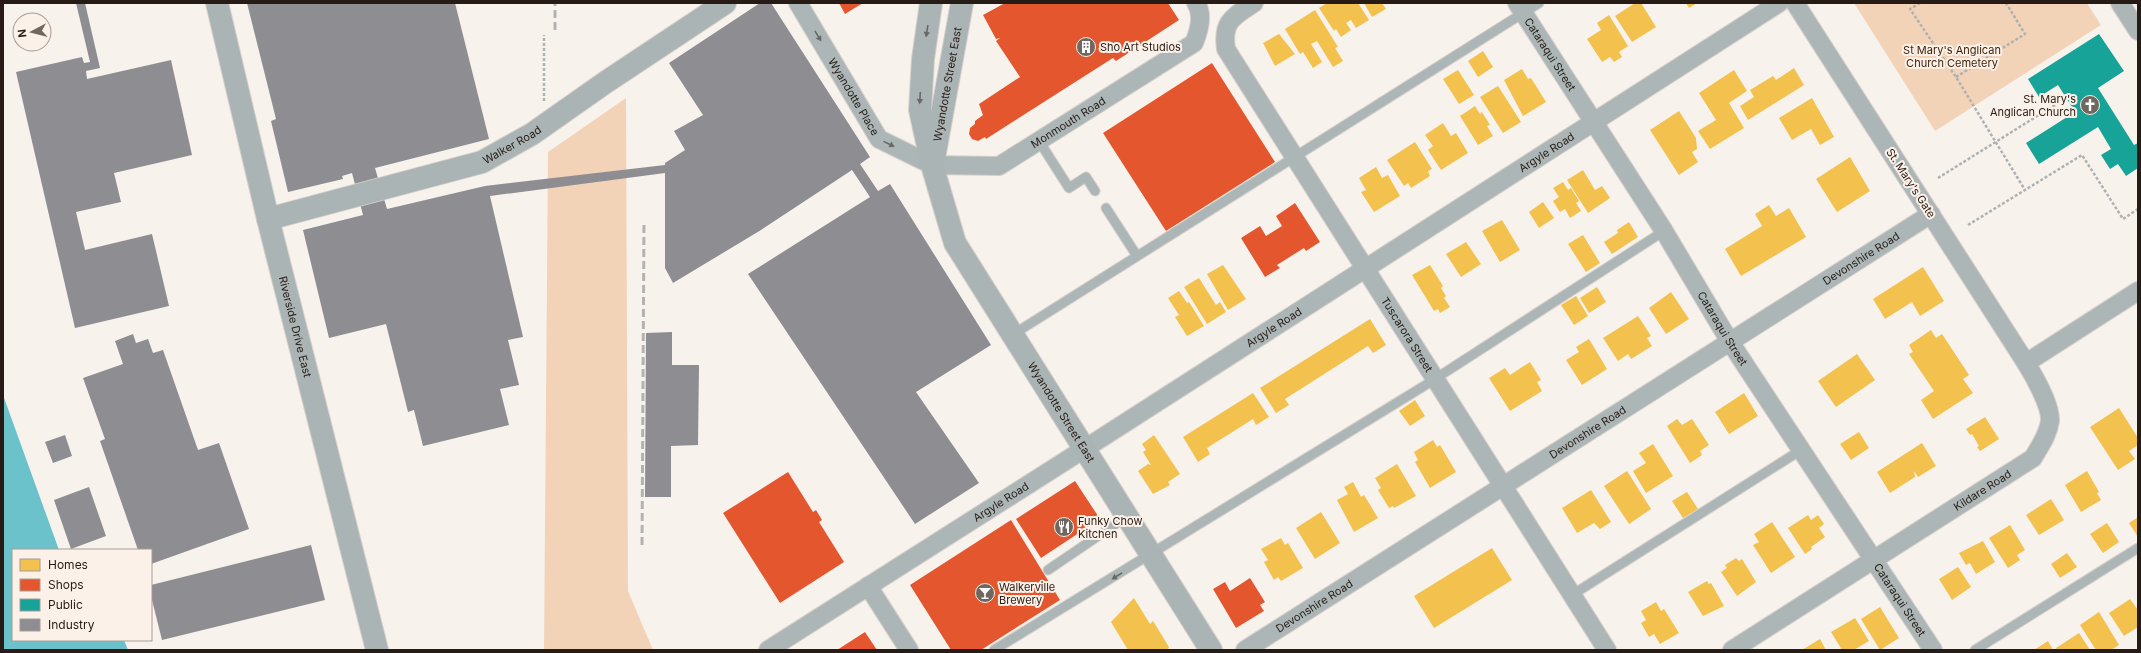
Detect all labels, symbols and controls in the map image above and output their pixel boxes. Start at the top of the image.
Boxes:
north arrow [12,12,52,52]
street label: Cataraqui Street [1521,15,1579,94]
one-way arrow [924,25,930,37]
street label: Wyandotte Street East [930,26,965,142]
text: N [15,28,30,38]
one-way arrow [814,31,822,41]
building icon: Sho Art Studios [1075,36,1097,58]
place label: Sho Art Studios [1100,40,1181,54]
park label: St Mary's Anglican Church Cemetery [1903,43,2001,70]
street label: Wyandotte Place [825,55,882,138]
one-way arrow [917,92,924,104]
place label: St. Mary's Anglican Church [1990,92,2076,119]
street label: Monmouth Road [1028,94,1108,151]
church icon: St. Mary's Anglican Church [2079,94,2101,116]
street label: Walker Road [480,123,544,167]
street label: Argyle Road [1516,129,1577,175]
one-way arrow [883,141,894,147]
street label: St. Mary's Gate [1883,146,1939,220]
street label: Devonshire Road [1820,229,1902,288]
street label: Riverside Drive East [276,275,315,379]
street label: Cataraqui Street [1694,289,1751,369]
street label: Tuscarora Street [1378,294,1436,375]
street label: Argyle Road [1243,304,1304,350]
street label: Wyandotte Street East [1025,359,1098,465]
street label: Devonshire Road [1547,403,1629,462]
street label: Kildare Road [1951,467,2014,514]
street label: Argyle Road [970,479,1031,525]
place label: Funky Chow Kitchen [1078,514,1142,541]
restaurant icon: Funky Chow Kitchen [1053,516,1075,538]
legend [12,549,152,641]
text: Homes [48,557,88,572]
street label: Cataraqui Street [1871,561,1929,639]
one-way arrow [1111,572,1123,579]
street label: Devonshire Road [1273,576,1355,636]
text: Shops [48,577,84,592]
place label: Walkerville Brewery [999,580,1055,607]
bar icon: Walkerville Brewery [974,582,996,604]
text: Public [48,597,83,612]
text: Industry [48,617,95,632]

